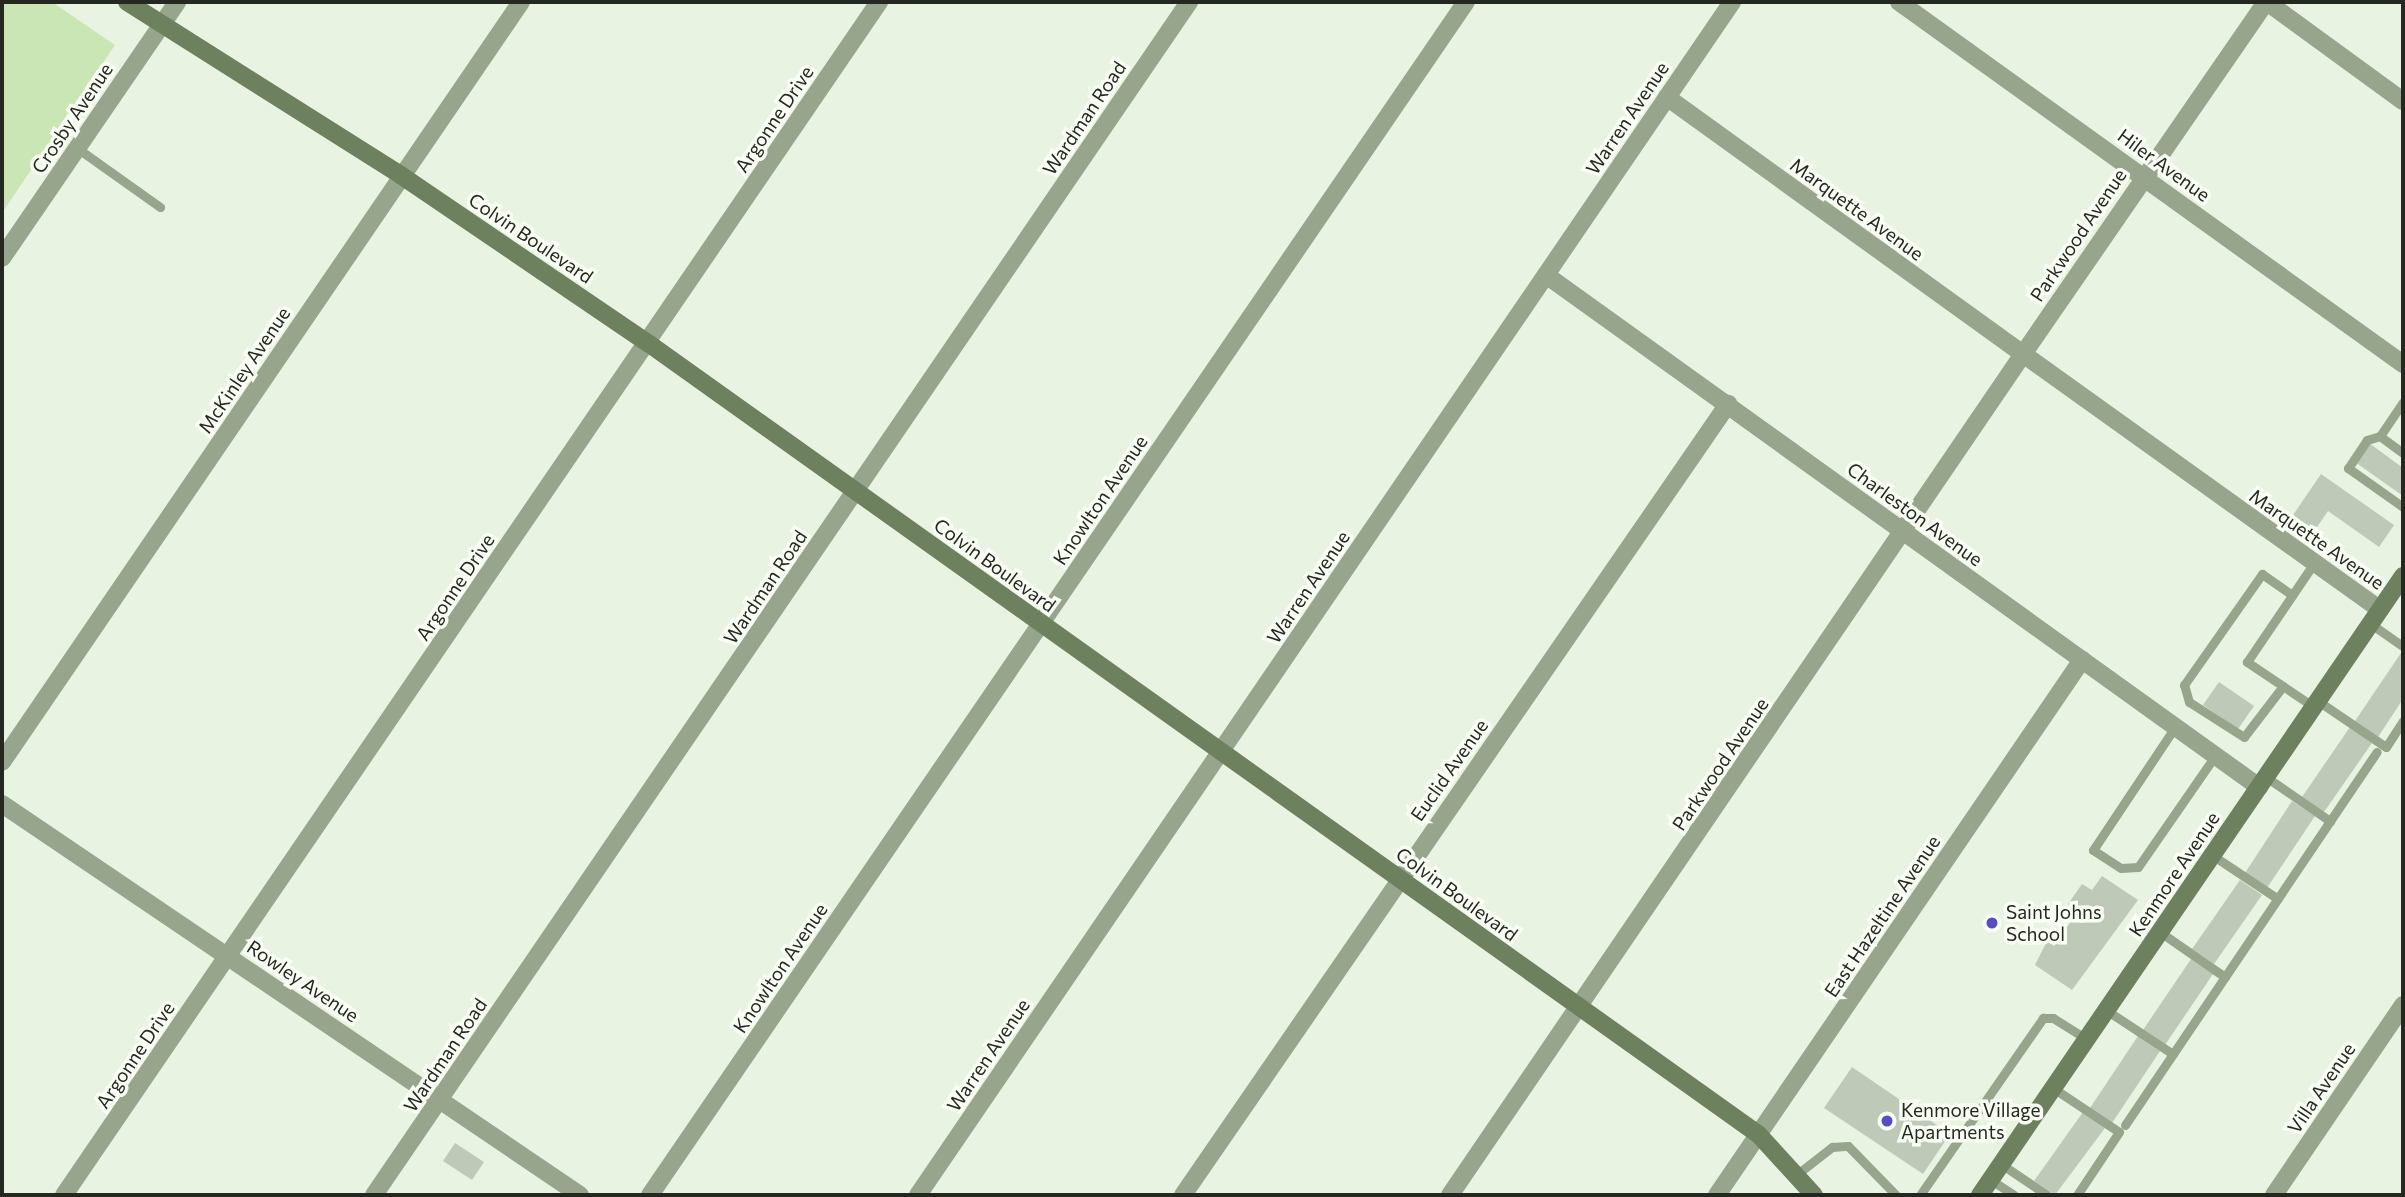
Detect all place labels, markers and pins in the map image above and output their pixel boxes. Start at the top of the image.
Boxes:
place label: Saint Johns School [2006,901,2102,945]
marker: Saint Johns School [1984,915,2000,931]
place label: Kenmore Village Apartments [1901,1099,2040,1143]
marker: Kenmore Village Apartments [1879,1113,1895,1129]

